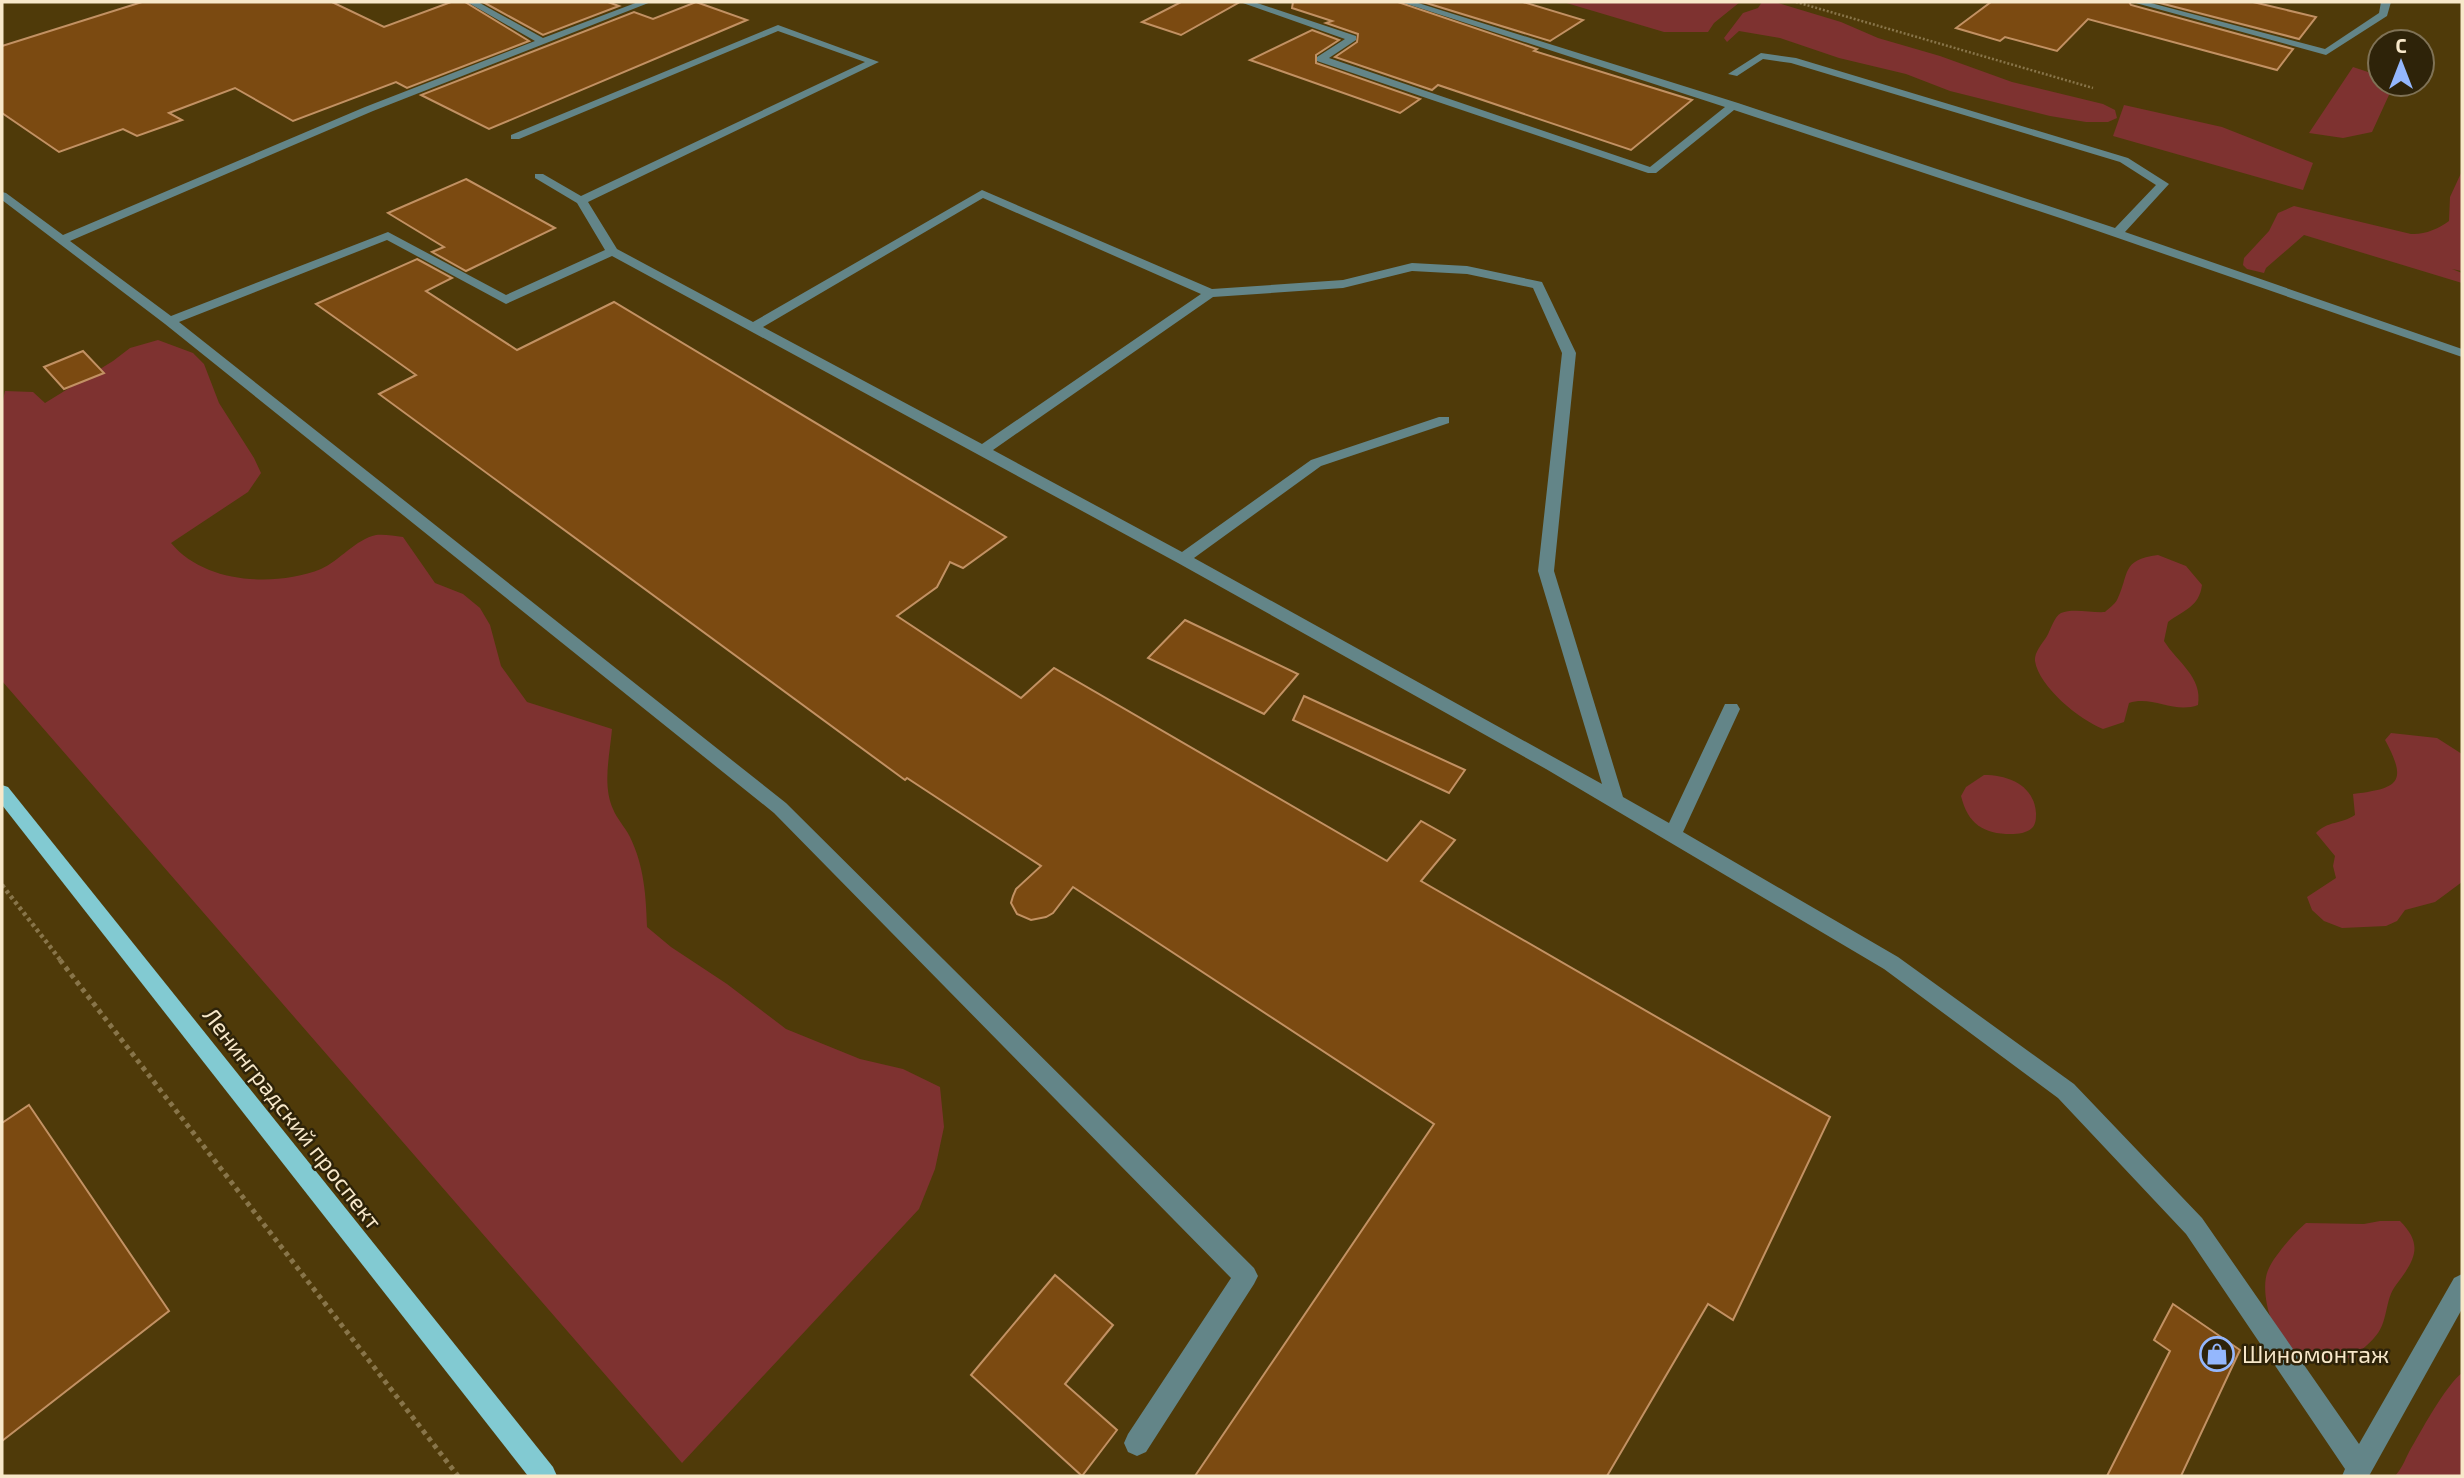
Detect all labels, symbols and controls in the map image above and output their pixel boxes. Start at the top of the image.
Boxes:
north arrow [2366,28,2436,98]
text: С [2395,34,2407,57]
street label: Ленинградский проспект [198,1001,388,1235]
shop icon: Шиномонтаж [2198,1335,2236,1373]
place label: Шиномонтаж [2242,1340,2389,1368]

